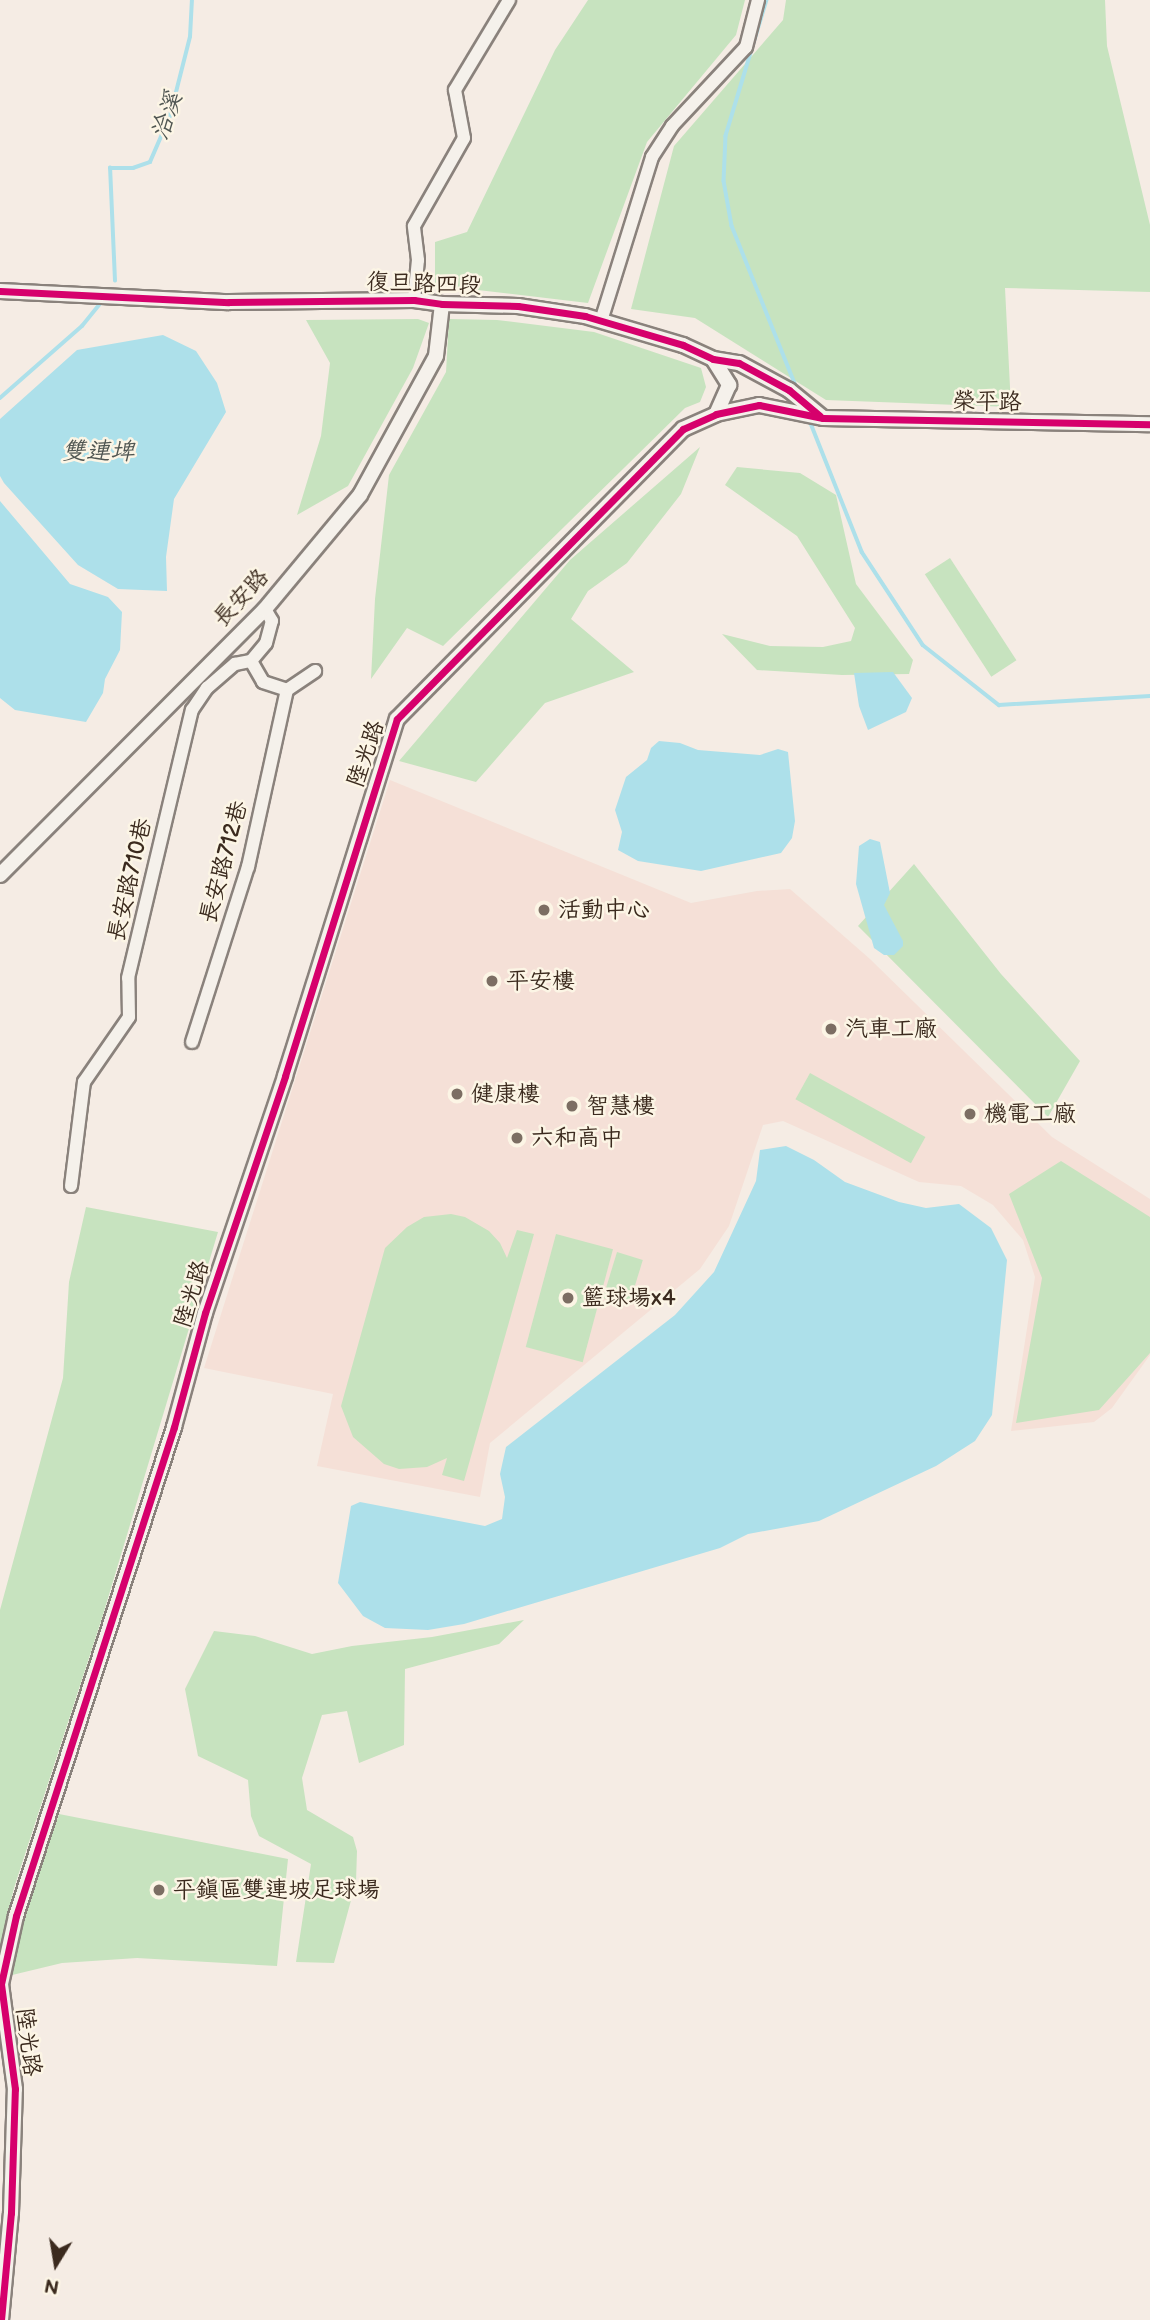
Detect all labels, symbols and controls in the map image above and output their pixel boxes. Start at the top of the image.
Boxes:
water label: 洽溪 [146,89,188,143]
street label: 復旦路四段 [366,268,482,300]
street label: 榮平路 [952,388,1022,416]
water label: 雙連埤 [62,438,134,466]
street label: 長安路 [207,563,275,633]
street label: 陸光路 [342,717,390,791]
street label: 長安路712巷 [194,798,254,926]
street label: 長安路710巷 [102,816,158,944]
place label: 活動中心 [558,896,650,924]
marker: 活動中心 [536,902,552,918]
place label: 平安樓 [506,967,575,995]
marker: 平安樓 [484,973,500,989]
place label: 汽車工廠 [845,1015,937,1043]
marker: 汽車工廠 [823,1021,839,1037]
place label: 健康樓 [471,1080,540,1108]
marker: 健康樓 [449,1086,465,1102]
place label: 智慧樓 [586,1092,655,1120]
marker: 智慧樓 [564,1098,580,1114]
place label: 機電工廠 [984,1100,1076,1128]
marker: 機電工廠 [962,1106,978,1122]
place label: 六和高中 [531,1124,623,1152]
marker: 六和高中 [509,1130,525,1146]
street label: 陸光路 [169,1257,215,1331]
place label: 籃球場x4 [582,1284,676,1312]
marker: 籃球場x4 [560,1290,576,1306]
place label: 平鎮區雙連坡足球場 [173,1876,380,1904]
marker: 平鎮區雙連坡足球場 [151,1882,167,1898]
street label: 陸光路 [10,2006,46,2078]
north arrow [21,2229,91,2299]
text: N [43,2272,61,2298]

